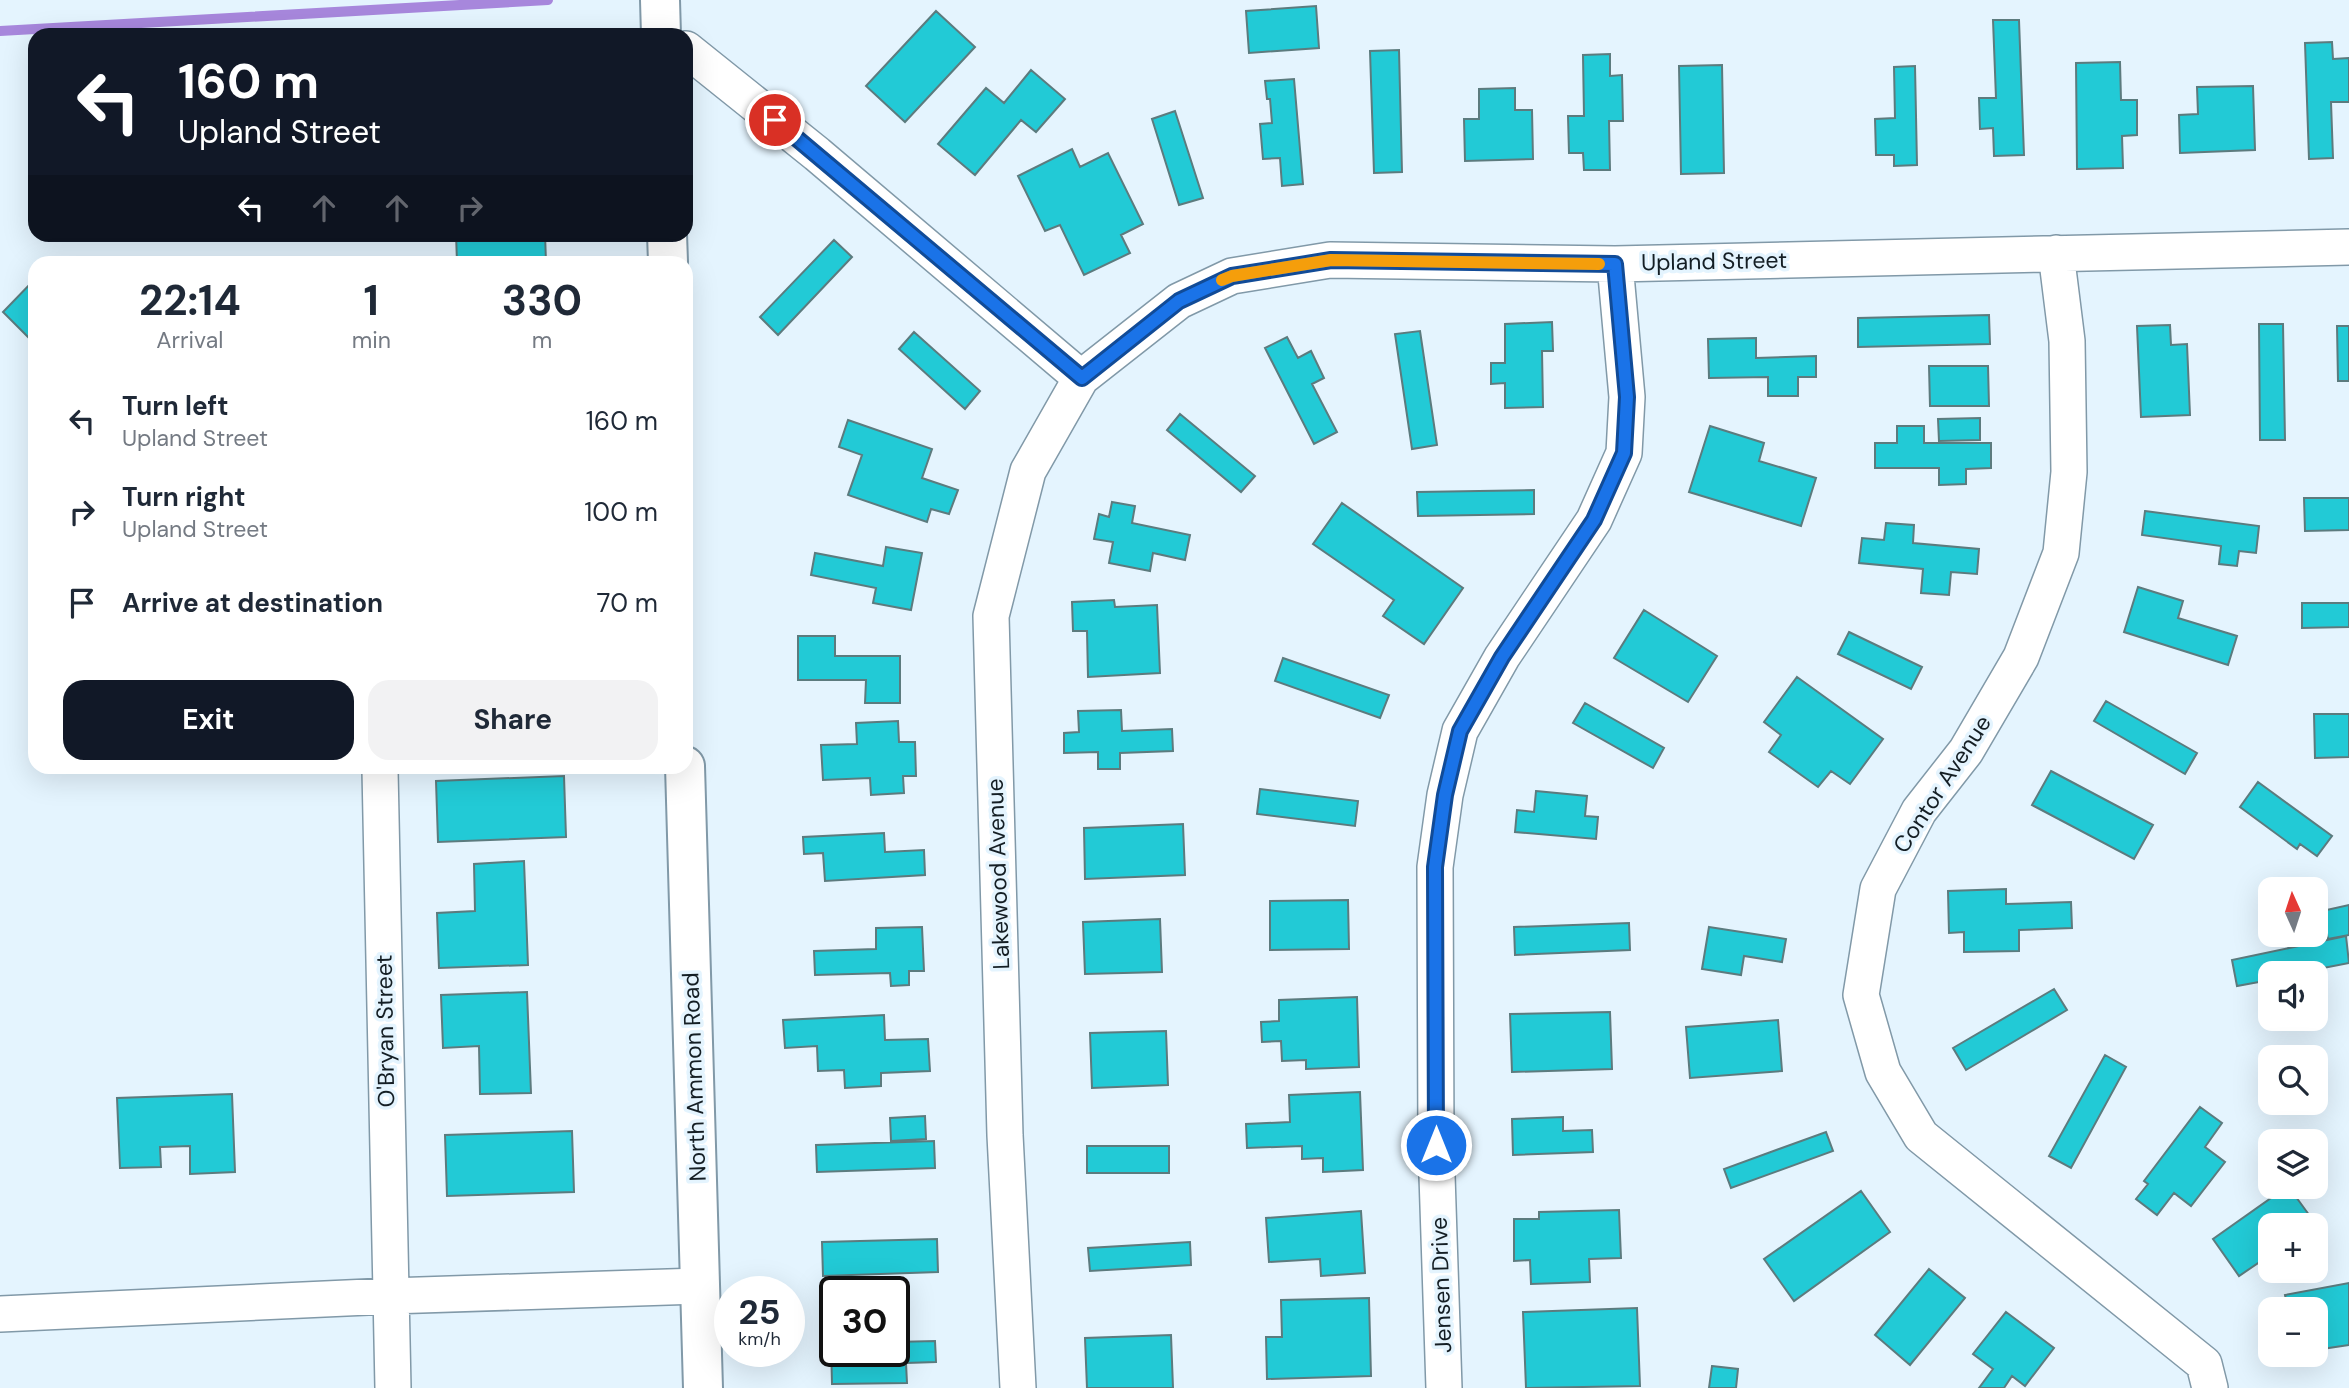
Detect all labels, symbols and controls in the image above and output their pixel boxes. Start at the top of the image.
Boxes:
text: 160 m [178,49,319,113]
icon: left [63,56,154,147]
pin [745,90,805,150]
icon: arrive [756,101,794,139]
text: Upland Street [178,111,381,153]
icon: left [232,189,270,227]
icon: ahead [305,189,343,227]
icon: ahead [378,189,416,227]
icon: right [451,189,489,227]
street label: Upland Street [1641,245,1787,277]
text: 22:14 [139,273,241,328]
text: 1 [364,273,379,328]
text: 330 [502,273,582,328]
text: Arrival [156,325,223,355]
text: min [352,325,391,355]
text: m [532,325,552,355]
text: Turn left [122,389,229,423]
icon: left [63,402,101,440]
text: 160 m [586,404,658,438]
text: Upland Street [122,423,268,453]
text: Turn right [122,480,246,514]
icon: right [63,493,101,531]
text: 100 m [584,495,658,529]
text: Upland Street [122,514,268,544]
icon: arrive [63,584,101,622]
text: Arrive at destination [122,586,383,620]
text: 70 m [597,586,658,620]
button: Exit [63,680,354,760]
button: Share [368,680,658,760]
street label: Contor Avenue [1886,709,1998,859]
street label: Lakewood Avenue [980,778,1016,970]
north arrow [2258,877,2328,947]
map controls [2258,877,2328,1367]
street label: O'Bryan Street [369,954,401,1108]
button: sound [2258,961,2328,1031]
street label: North Ammon Road [675,972,713,1182]
button: search [2258,1045,2328,1115]
position arrow [1399,1108,1473,1182]
button: layers [2258,1129,2328,1199]
button: + [2258,1213,2328,1283]
street label: Jensen Drive [1424,1216,1458,1354]
speed limit sign: 30 [819,1276,910,1367]
text: 25 [739,1289,780,1335]
button: − [2258,1297,2328,1367]
text: km/h [738,1327,781,1351]

